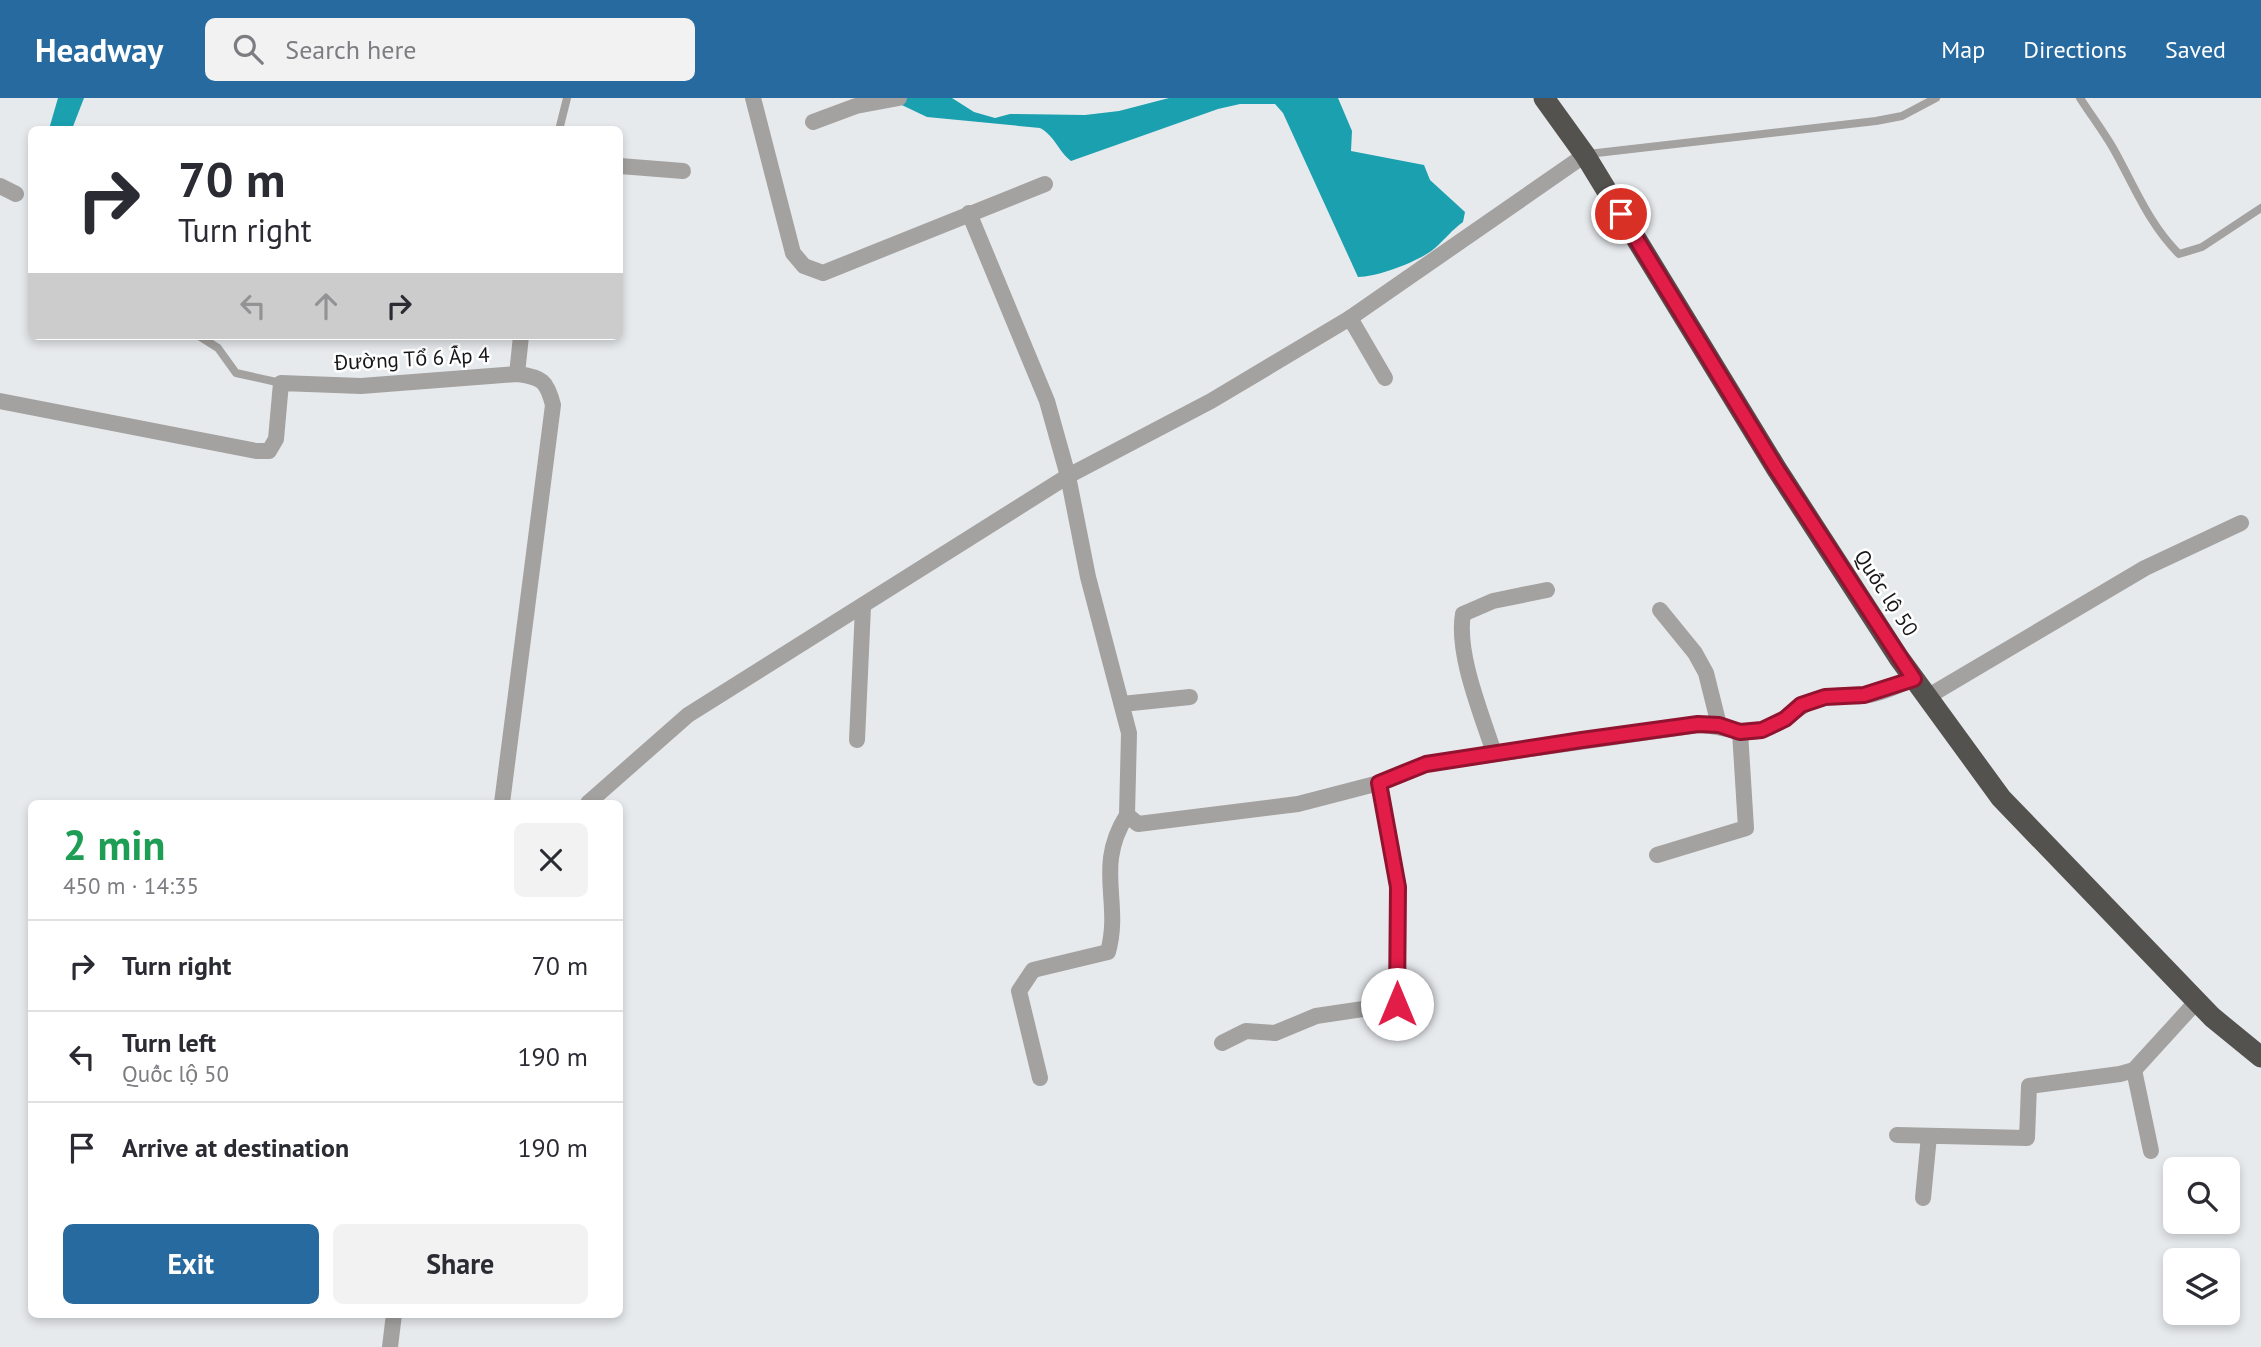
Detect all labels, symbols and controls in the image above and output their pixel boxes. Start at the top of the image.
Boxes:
search box [205,18,695,81]
text: Headway [35,28,163,71]
icon: search [229,30,267,68]
text: Search here [285,33,416,66]
text: Map [1941,34,1985,65]
text: Directions [2023,34,2127,65]
text: Saved [2165,34,2226,65]
text: 70 m [178,147,285,211]
icon: right [63,154,154,245]
pin [1591,184,1651,244]
icon: arrive [1602,195,1640,233]
text: Turn right [178,209,312,251]
icon: left [234,287,272,325]
icon: ahead [307,287,345,325]
icon: right [380,287,418,325]
street label: Đường Tổ 6 Ấp 4 [333,341,490,376]
street label: Quốc lộ 50 [1848,544,1924,641]
text: 2 min [63,817,165,872]
button: close [514,823,588,897]
text: 450 m · 14:35 [63,871,199,900]
icon: right [63,947,101,985]
text: Turn right [122,949,231,982]
text: 70 m [532,949,588,982]
position arrow [1360,967,1434,1041]
text: Turn left [122,1026,216,1059]
icon: left [63,1038,101,1076]
text: 190 m [517,1040,588,1073]
text: Quốc lộ 50 [122,1059,229,1088]
icon: arrive [63,1129,101,1167]
text: Arrive at destination [122,1131,349,1164]
text: 190 m [517,1131,588,1164]
map controls [2163,1157,2240,1325]
button: search [2163,1157,2240,1234]
button: Exit [63,1224,319,1304]
button: Share [333,1224,588,1304]
button: layers [2163,1248,2240,1325]

